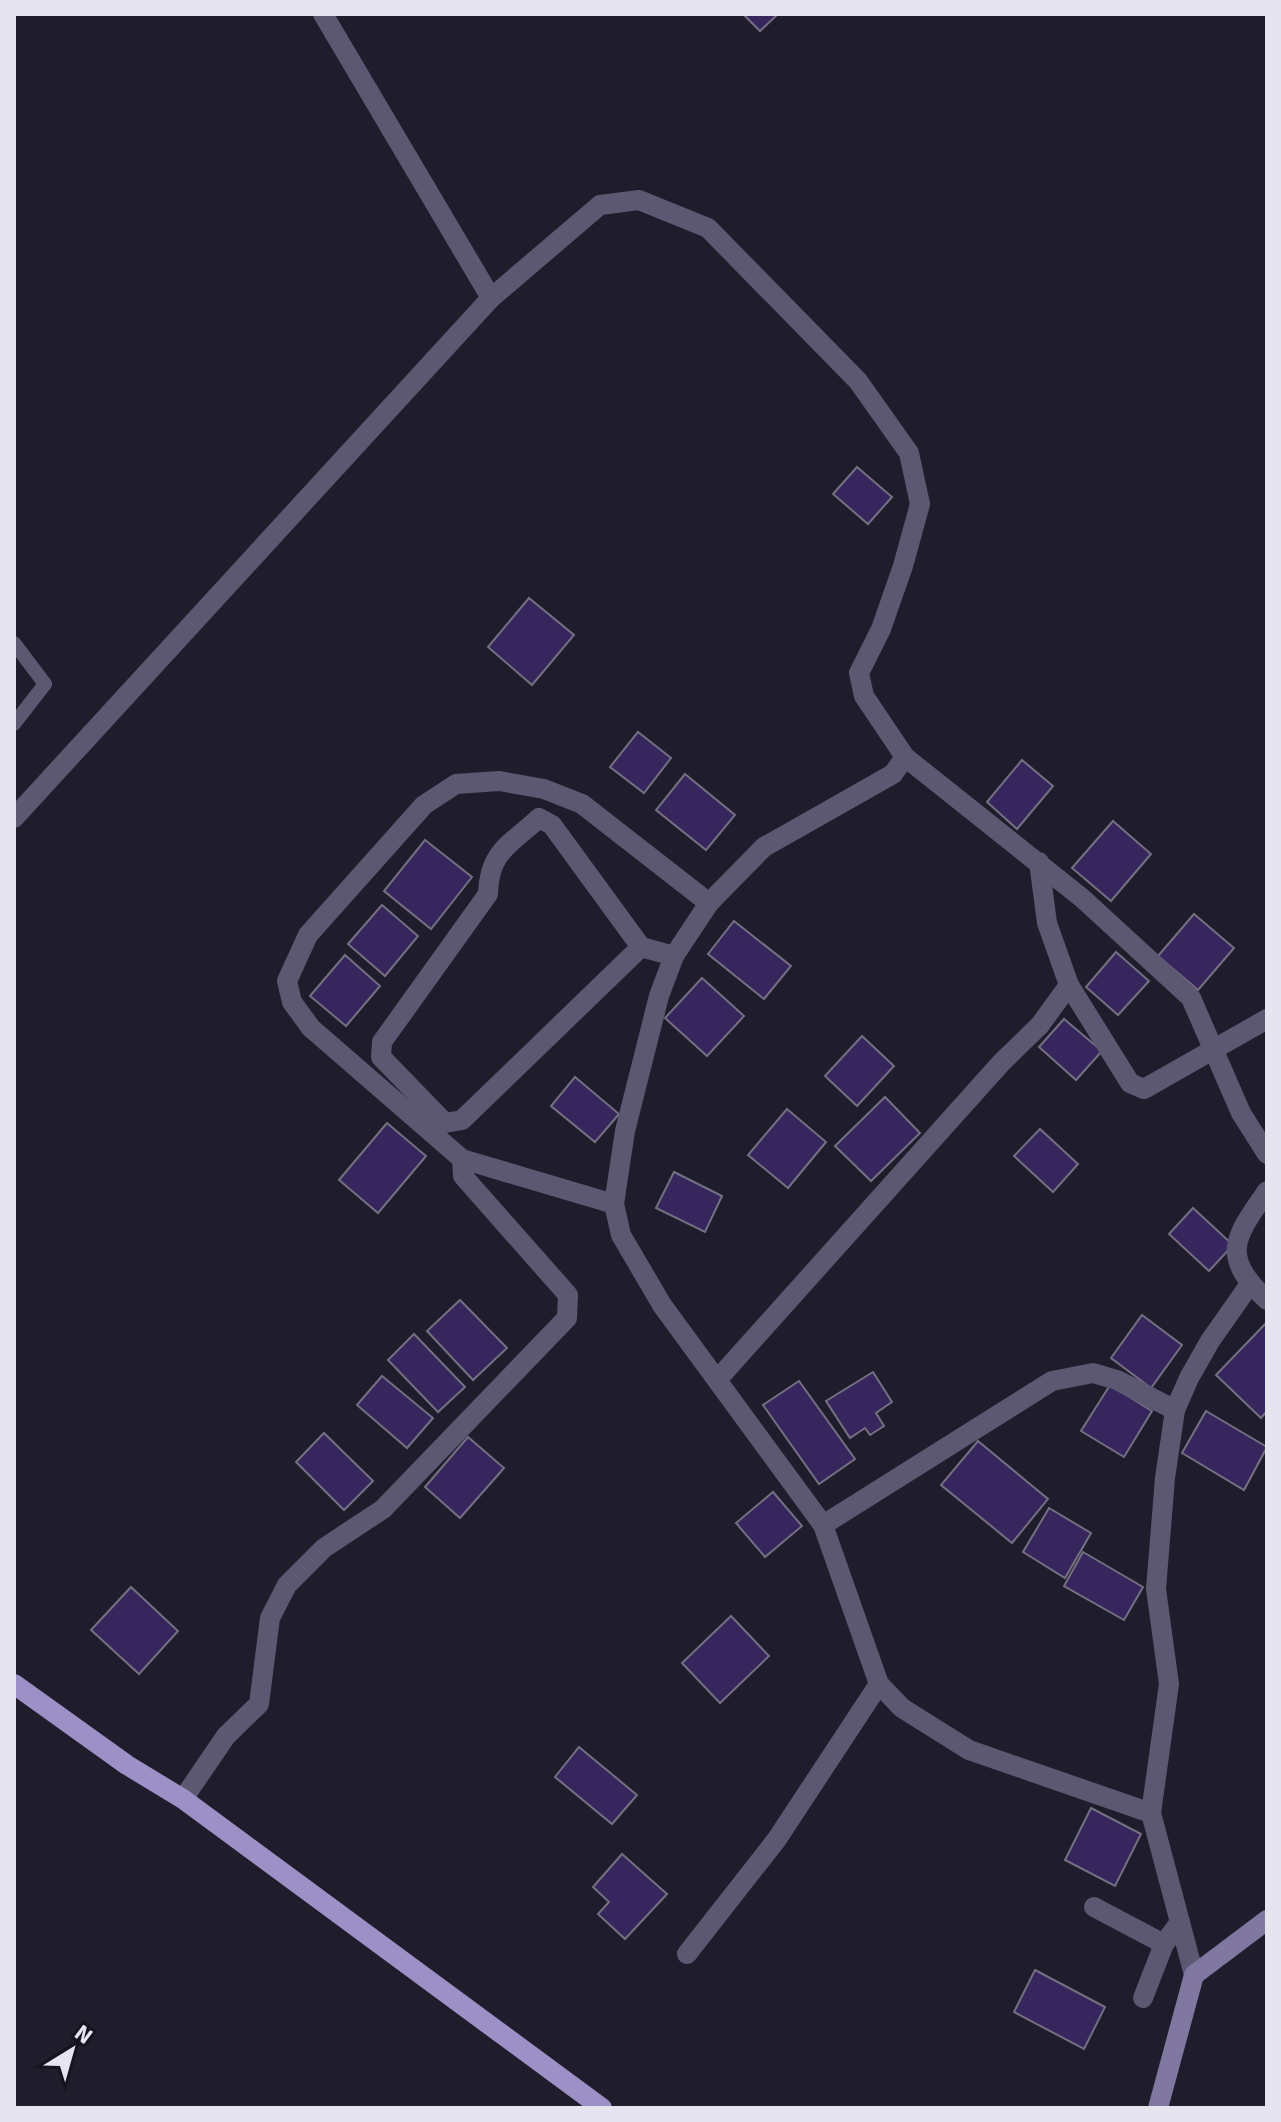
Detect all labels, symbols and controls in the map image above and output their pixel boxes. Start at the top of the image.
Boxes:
north arrow [32,2010,112,2090]
text: N [69,2019,98,2050]

